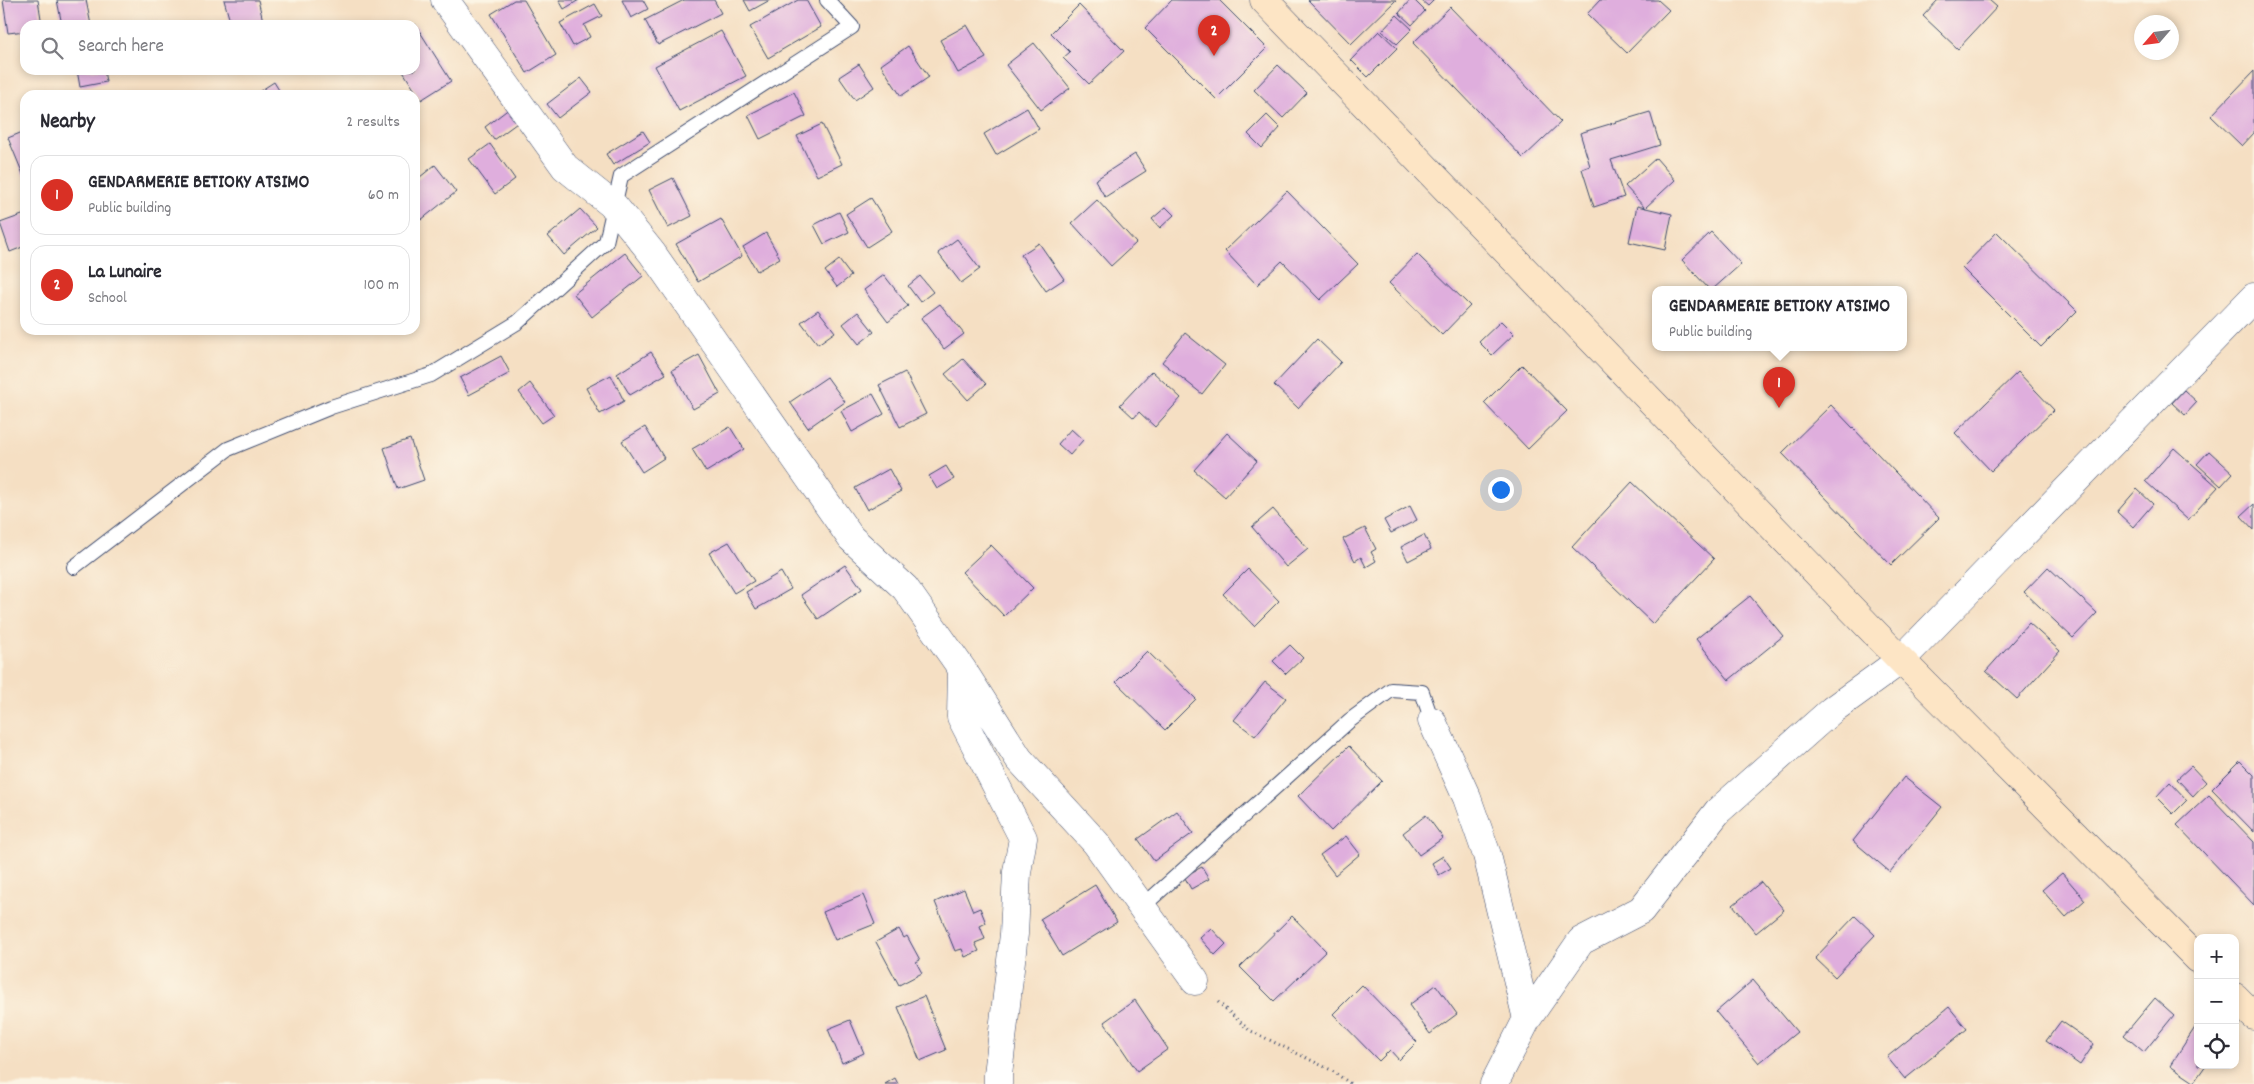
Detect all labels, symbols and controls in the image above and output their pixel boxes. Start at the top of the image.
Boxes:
pin: 2 [1198,15,1230,56]
north arrow [2134,15,2179,60]
search box [20,20,420,75]
icon: search [38,34,66,62]
text: Search here [78,34,164,61]
text: Nearby [40,108,95,138]
text: 2 results [346,111,400,134]
text: GENDARMERIE BETIOKY ATSIMO [88,170,309,197]
text: 1 [55,184,59,207]
text: 60 m [368,184,399,207]
text: Public building [88,197,171,220]
text: La Lunaire [88,260,162,287]
text: 2 [54,274,61,297]
text: 100 m [363,274,399,297]
popup [1652,286,1907,351]
text: School [88,287,127,310]
text: GENDARMERIE BETIOKY ATSIMO [1669,294,1890,321]
text: Public building [1669,321,1752,344]
pin: 1 [1763,367,1795,408]
your location [1488,477,1514,503]
map controls [2194,934,2239,1069]
button: + [2194,934,2239,979]
button: − [2194,979,2239,1024]
button: locate [2194,1024,2239,1069]

